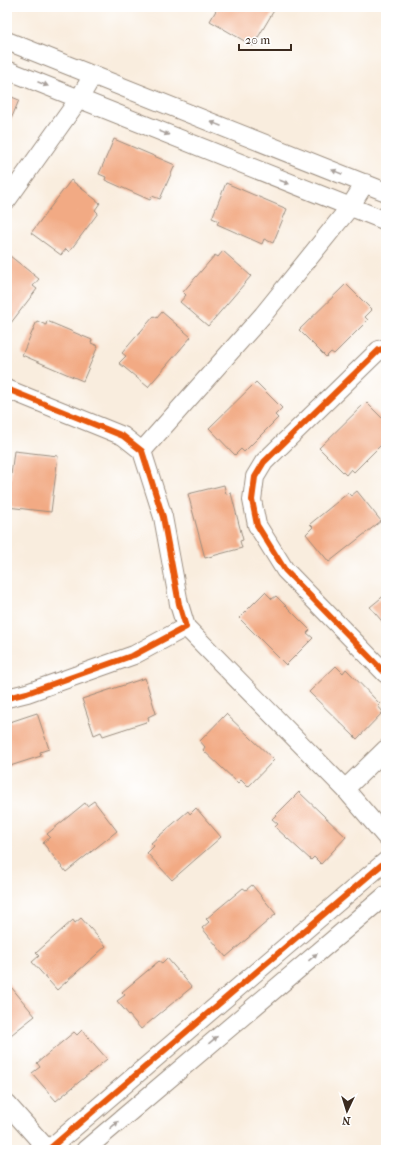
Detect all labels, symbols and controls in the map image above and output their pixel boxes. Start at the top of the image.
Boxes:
scale bar [239,26,291,52]
text: 20 m [245,33,270,47]
one-way arrow [38,82,50,88]
one-way arrow [210,121,221,127]
one-way arrow [158,131,170,137]
one-way arrow [330,168,342,174]
one-way arrow [279,179,291,185]
one-way arrow [307,952,318,961]
one-way arrow [208,1036,219,1045]
north arrow [327,1091,367,1131]
text: N [341,1114,351,1127]
one-way arrow [109,1120,120,1129]

